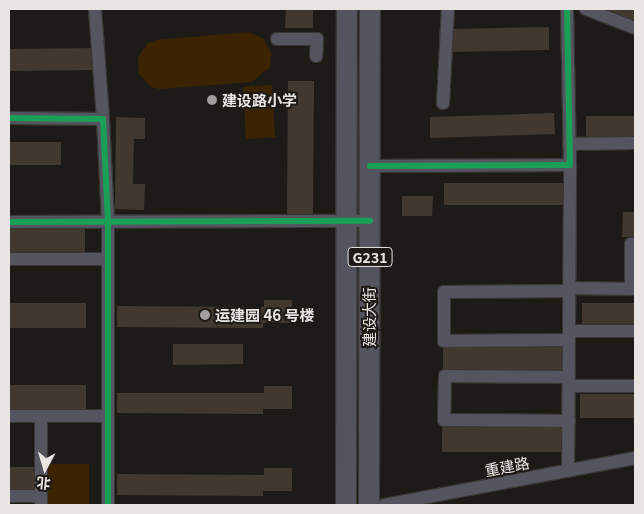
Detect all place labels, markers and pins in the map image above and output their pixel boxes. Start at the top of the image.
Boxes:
place label: 建设路小学 [222,91,297,109]
marker: 建设路小学 [206,94,218,106]
place label: 运建园 46 号楼 [215,306,315,324]
marker: 运建园 46 号楼 [199,309,211,321]

